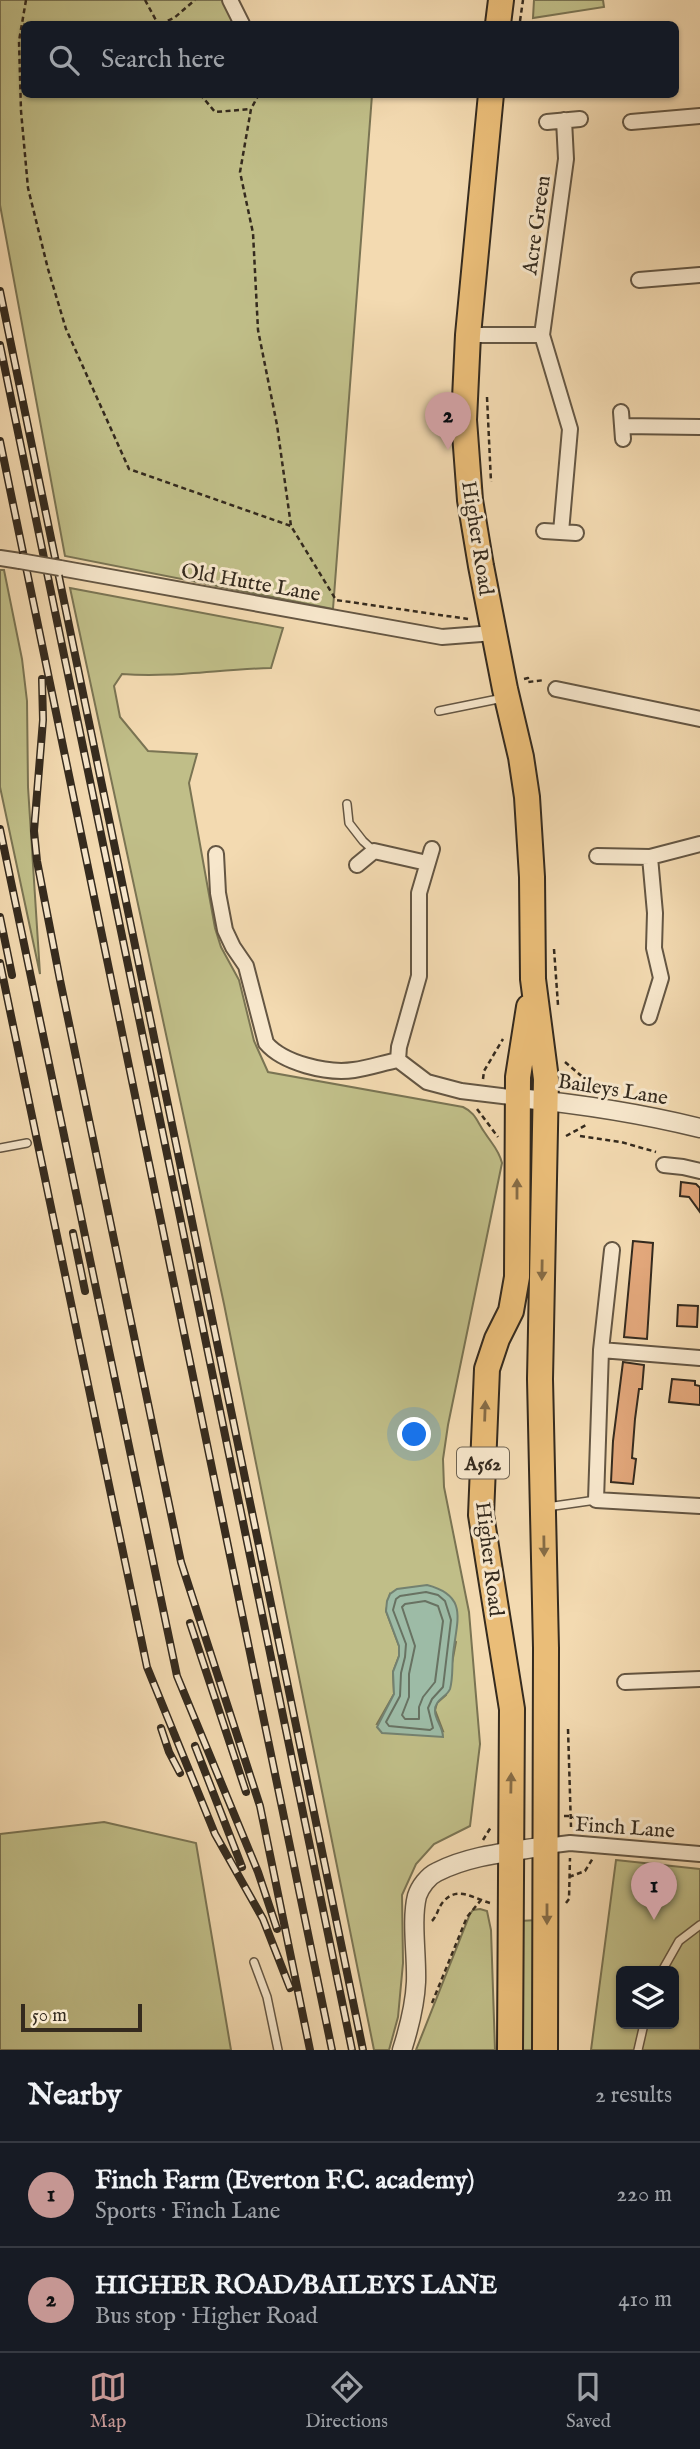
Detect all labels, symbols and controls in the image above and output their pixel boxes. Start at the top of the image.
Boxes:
search box [21,21,679,98]
icon: search [45,41,83,79]
text: Search here [101,43,225,76]
street label: Acre Green [517,174,558,278]
pin: 2 [425,392,471,450]
street label: Higher Road [454,479,499,598]
street label: Old Hutte Lane [179,558,323,609]
street label: Baileys Lane [556,1068,670,1113]
one-way arrow [511,1178,523,1200]
one-way arrow [536,1259,548,1281]
one-way arrow [480,1400,491,1422]
your location [397,1417,431,1451]
road number: A562 [457,1448,509,1478]
street label: Higher Road [468,1500,509,1619]
one-way arrow [538,1536,549,1558]
one-way arrow [505,1772,516,1794]
street label: Finch Lane [574,1812,676,1845]
pin: 1 [631,1862,677,1920]
one-way arrow [541,1903,553,1925]
map controls [616,1966,679,2029]
button: layers [616,1966,679,2029]
scale bar [21,2001,142,2033]
text: 50 m [32,2004,67,2028]
text: Nearby [28,2077,121,2115]
text: 2 results [595,2081,672,2110]
text: Finch Farm (Everton F.C. academy) [95,2164,474,2197]
text: 1 [47,2180,55,2209]
text: 220 m [616,2180,672,2209]
text: Sports · Finch Lane [95,2197,280,2226]
text: HIGHER ROAD/BAILEYS LANE [95,2269,497,2302]
text: 2 [46,2285,56,2314]
text: 410 m [618,2285,672,2314]
text: Bus stop · Higher Road [95,2302,318,2331]
tab: Map [89,2368,127,2434]
tab: Directions [305,2368,388,2434]
tab: Saved [566,2368,611,2434]

